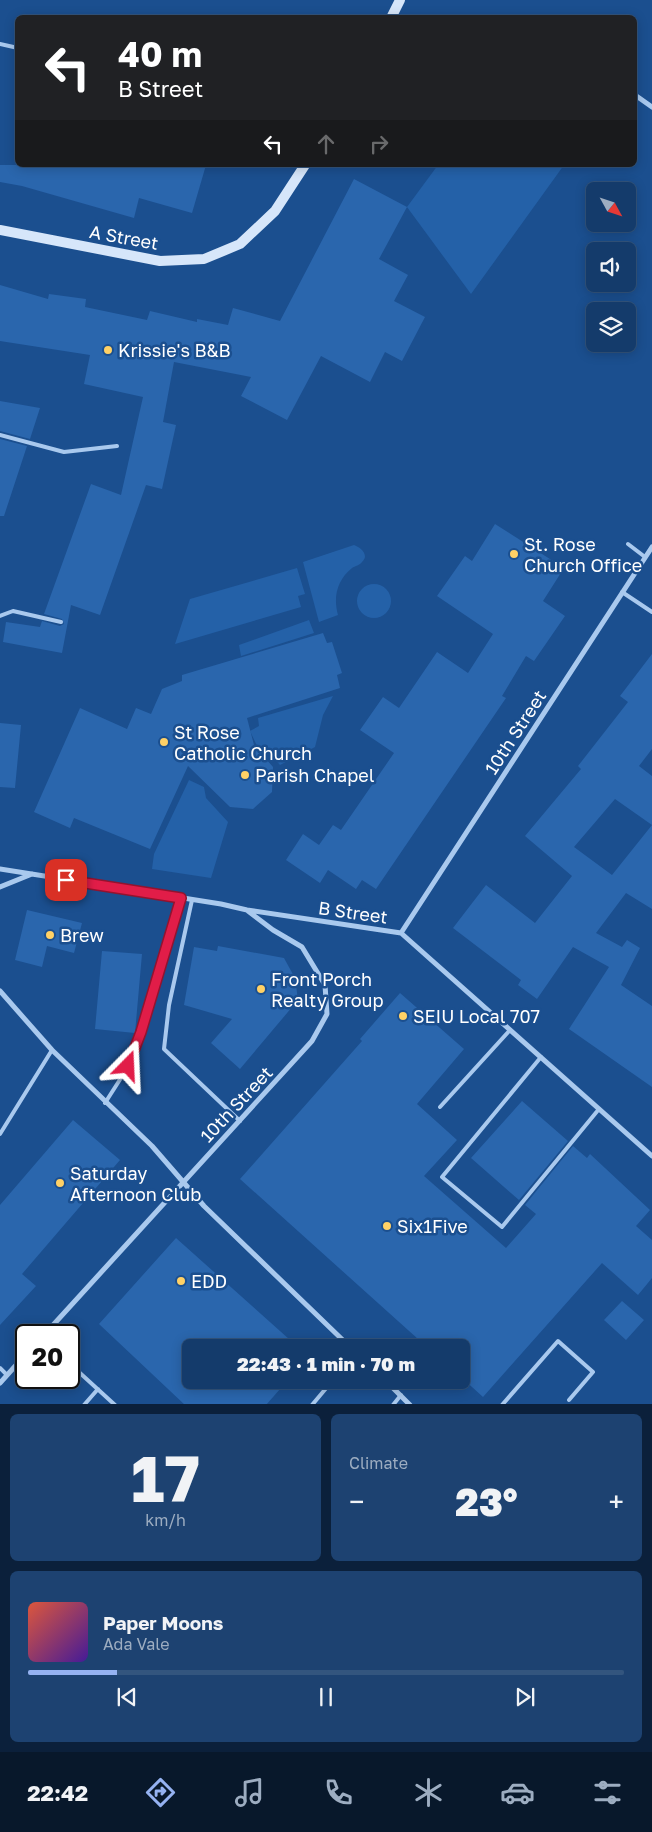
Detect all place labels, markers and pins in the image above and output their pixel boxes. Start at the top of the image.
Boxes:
place label: Krissie's B&B [118,339,231,361]
marker: Krissie's B&B [102,344,114,356]
place label: St. Rose Church Office [524,533,642,576]
marker: St. Rose Church Office [508,548,520,560]
place label: St Rose Catholic Church [174,721,312,764]
marker: St Rose Catholic Church [158,736,170,748]
place label: Parish Chapel [255,764,375,786]
marker: Parish Chapel [239,769,251,781]
pin [45,859,87,901]
place label: Brew [60,924,104,946]
marker: Brew [44,929,56,941]
place label: Front Porch Realty Group [271,968,384,1011]
marker: Front Porch Realty Group [255,983,267,995]
place label: SEIU Local 707 [413,1005,540,1027]
marker: SEIU Local 707 [397,1010,409,1022]
place label: Saturday Afternoon Club [70,1162,201,1205]
marker: Saturday Afternoon Club [54,1177,66,1189]
place label: Six1Five [397,1215,468,1237]
marker: Six1Five [381,1220,393,1232]
place label: EDD [191,1270,227,1292]
marker: EDD [175,1275,187,1287]

